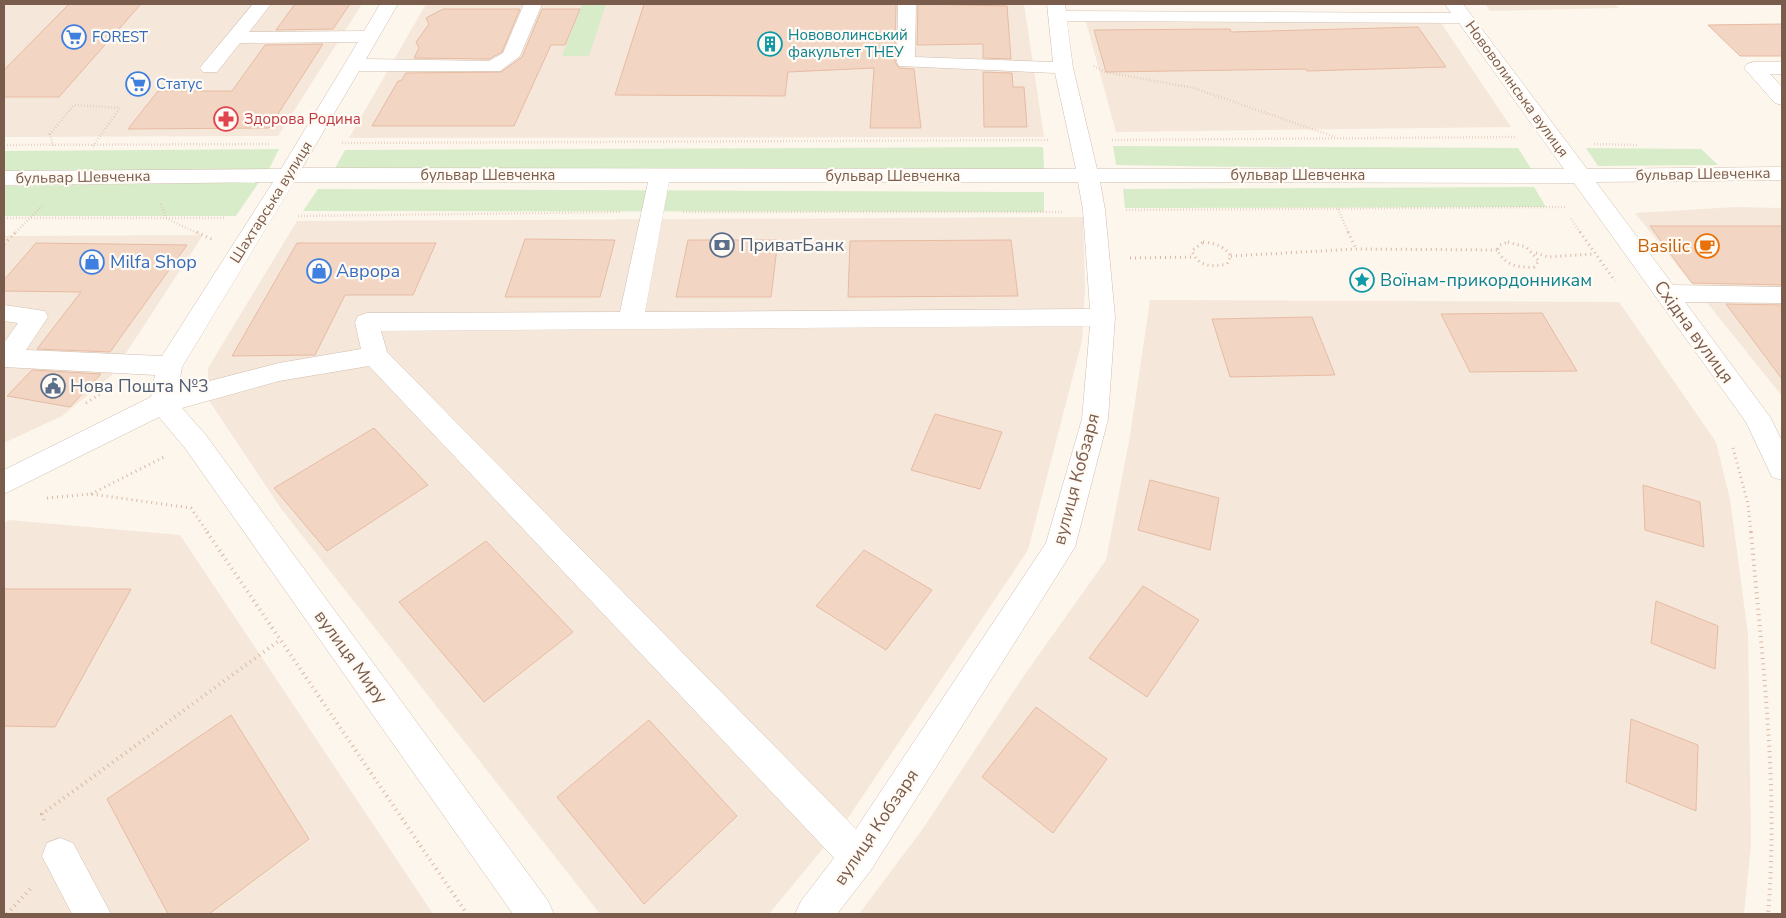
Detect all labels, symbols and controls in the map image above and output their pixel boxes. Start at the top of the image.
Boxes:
street label: Нововолинська вулиця [1461,17,1573,161]
supermarket icon: FOREST [61,24,87,50]
place label: Нововолинський факультет ТНЕУ [788,25,908,62]
place label: FOREST [92,27,148,47]
building icon: Нововолинський факультет ТНЕУ [757,31,783,57]
supermarket icon: Статус [125,71,151,97]
place label: Статус [156,74,202,94]
pharmacy icon: Здорова Родина [213,106,239,132]
place label: Здорова Родина [244,109,361,129]
street label: Шахтарська вулиця [225,137,317,267]
street label: бульвар Шевченка [1635,163,1771,185]
street label: бульвар Шевченка [421,165,555,185]
street label: бульвар Шевченка [1231,165,1365,185]
street label: бульвар Шевченка [15,166,151,188]
street label: бульвар Шевченка [826,166,960,186]
bank icon: ПриватБанк [709,232,735,258]
place label: ПриватБанк [740,233,844,257]
cafe icon: Basilic [1694,233,1720,259]
place label: Basilic [1638,234,1690,258]
shop icon: Milfa Shop [79,249,105,275]
place label: Milfa Shop [110,250,197,274]
shop icon: Аврора [306,258,332,284]
place label: Аврора [336,259,400,283]
place icon: Воїнам-прикордонникам [1349,267,1375,293]
place label: Воїнам-прикордонникам [1380,268,1592,292]
street label: Східна вулиця [1649,276,1739,388]
public building icon: Нова Пошта №3 [40,373,66,399]
place label: Нова Пошта №3 [70,374,209,398]
street label: вулиця Кобзаря [1047,410,1105,548]
street label: вулиця Миру [309,605,394,709]
street label: вулиця Кобзаря [828,764,924,890]

